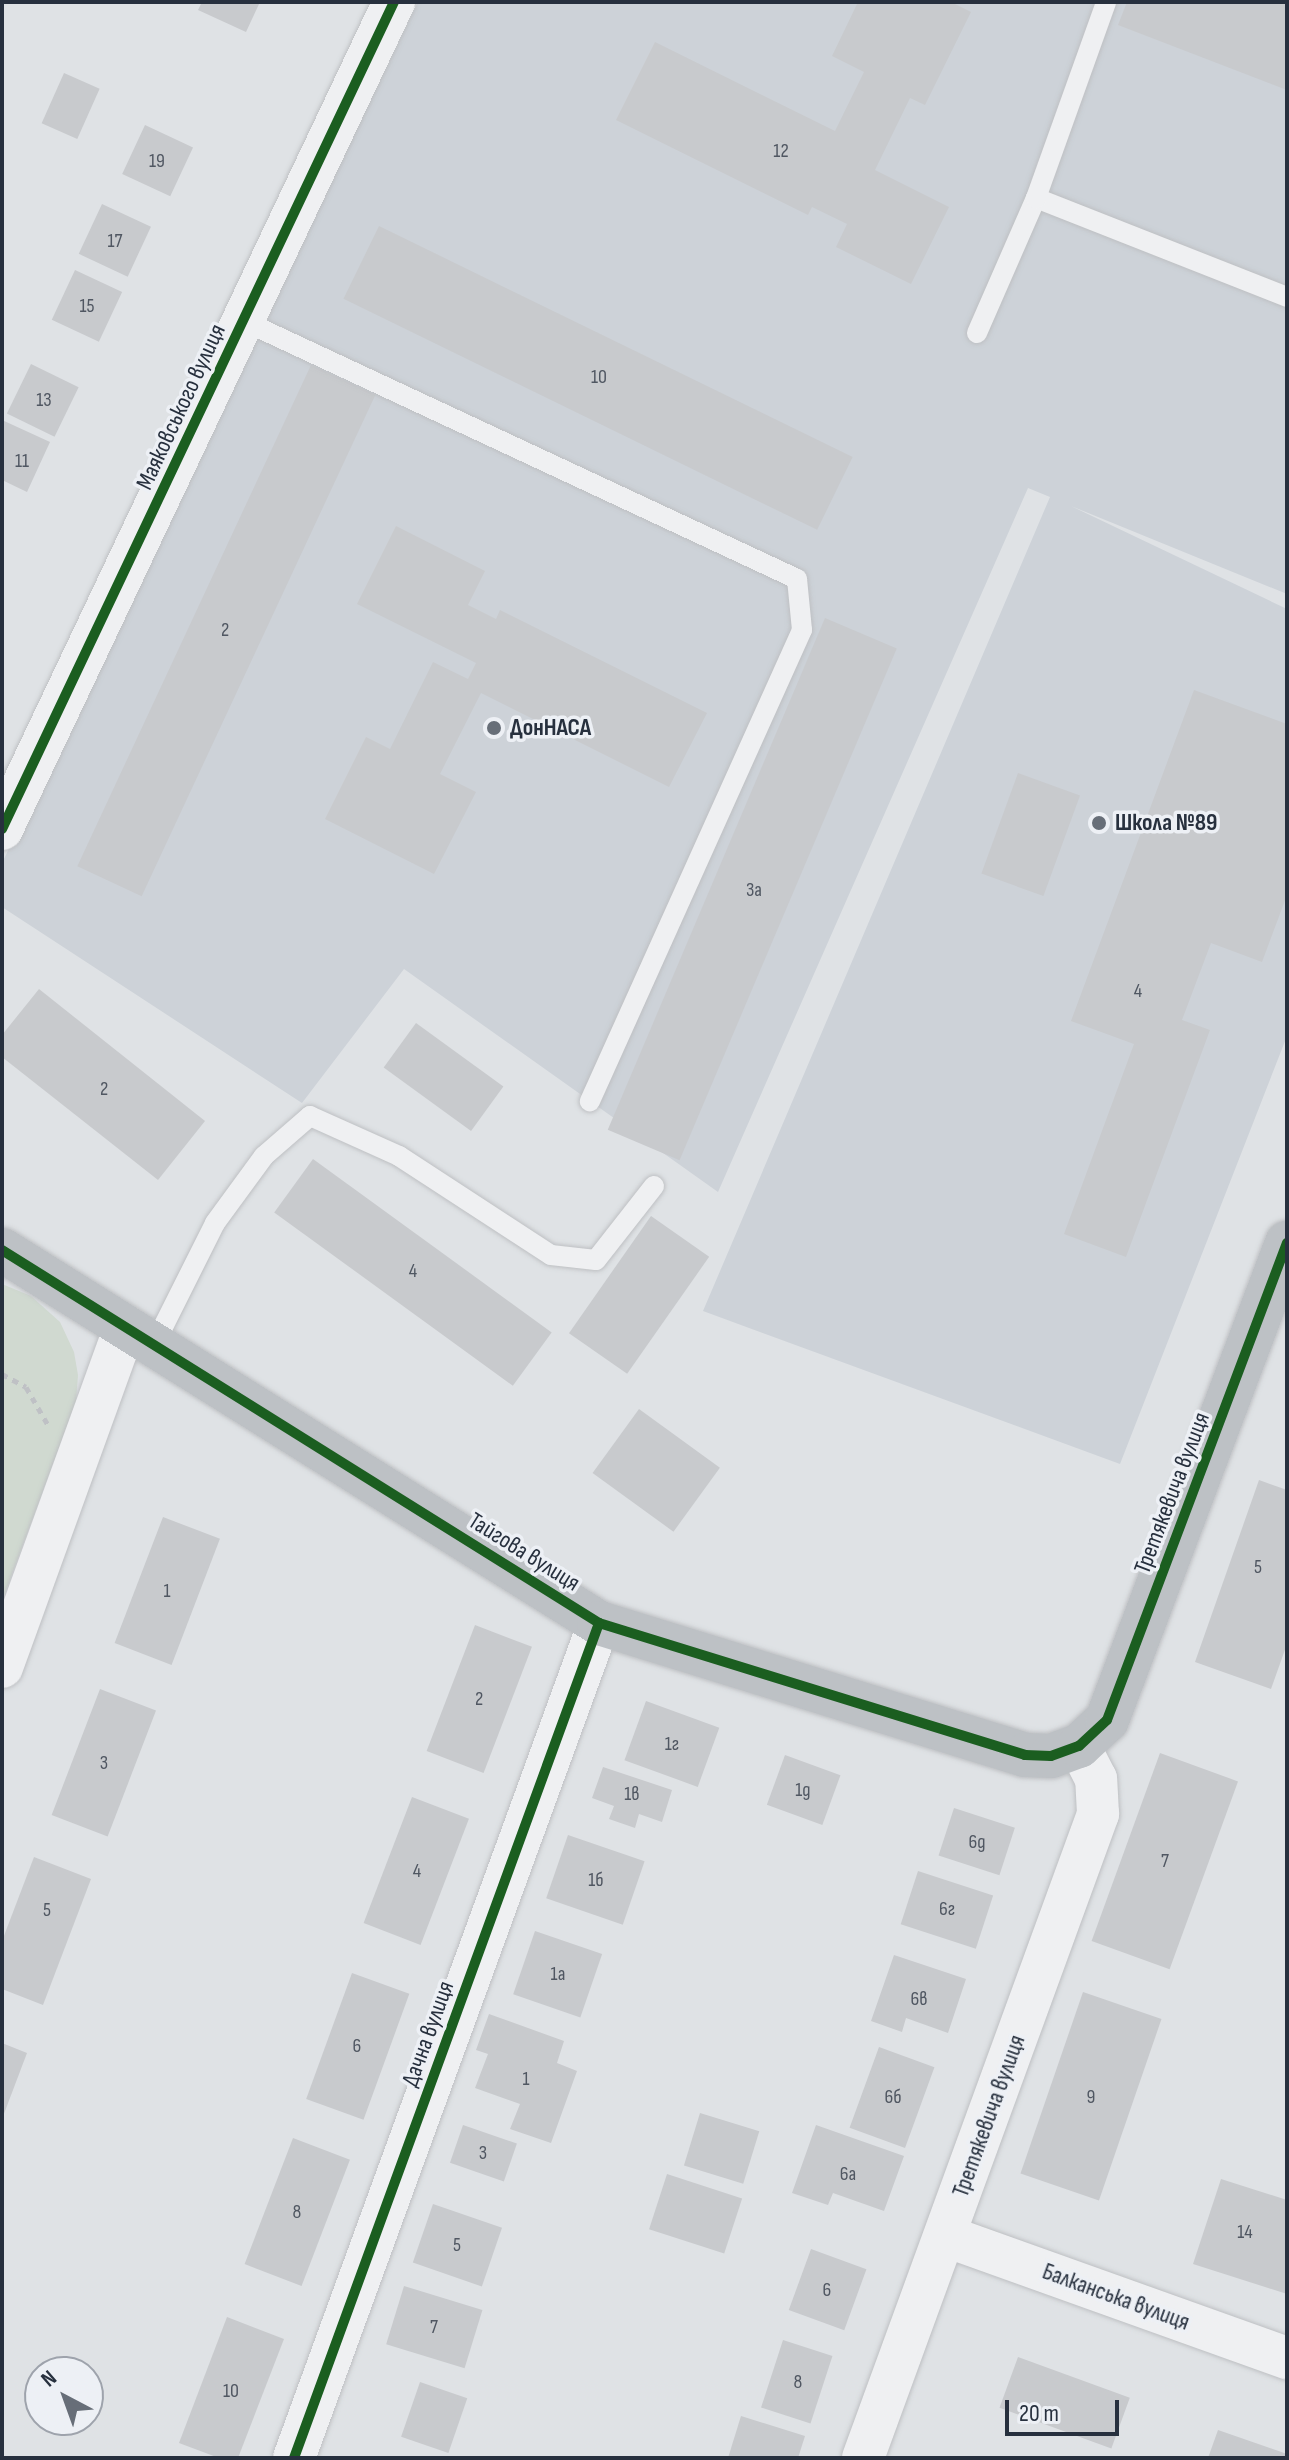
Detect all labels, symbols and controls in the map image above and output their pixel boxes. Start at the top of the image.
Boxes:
house number: 12 [773,139,789,163]
house number: 19 [149,149,165,173]
house number: 17 [108,229,122,253]
house number: 15 [79,294,95,318]
street label: Маяковського вулиця [130,320,232,494]
house number: 10 [591,365,607,389]
house number: 13 [36,388,52,412]
house number: 11 [15,449,29,473]
house number: 2 [221,618,229,642]
place label: ДонНАСА [510,714,591,742]
marker: ДонНАСА [485,719,503,737]
place label: Школа №89 [1115,809,1217,837]
marker: Школа №89 [1090,814,1108,832]
house number: 3а [746,878,762,902]
house number: 4 [1134,979,1142,1003]
house number: 2 [100,1077,108,1101]
house number: 4 [409,1259,417,1283]
street label: Третякевича вулиця [1128,1408,1216,1578]
street label: Тайгова вулиця [463,1506,585,1598]
house number: 5 [1254,1555,1262,1579]
house number: 1 [164,1579,170,1603]
house number: 2 [475,1687,483,1711]
house number: 1г [665,1732,679,1756]
house number: 3 [100,1751,108,1775]
house number: 1д [795,1778,811,1802]
house number: 1в [624,1782,640,1806]
house number: 6д [968,1830,986,1854]
house number: 7 [1161,1849,1169,1873]
house number: 4 [413,1859,421,1883]
house number: 1б [588,1868,604,1892]
house number: 6г [939,1897,955,1921]
house number: 5 [43,1898,51,1922]
house number: 1а [551,1962,565,1986]
street label: Дачна вулиця [396,1977,460,2091]
house number: 6в [910,1987,928,2011]
street label: Третякевича вулиця [946,2031,1032,2201]
house number: 6 [353,2034,361,2058]
house number: 1 [523,2067,529,2091]
house number: 6б [884,2085,902,2109]
house number: 9 [1087,2085,1095,2109]
house number: 3 [479,2141,487,2165]
house number: 6а [840,2162,856,2186]
house number: 8 [293,2200,301,2224]
house number: 14 [1237,2220,1253,2244]
house number: 5 [453,2233,461,2257]
street label: Балканська вулиця [1039,2257,1193,2337]
house number: 6 [823,2278,831,2302]
house number: 7 [430,2315,438,2339]
north arrow [24,2356,104,2436]
text: N [36,2365,63,2393]
house number: 8 [794,2370,802,2394]
house number: 10 [223,2379,239,2403]
scale bar [1009,2384,1123,2434]
text: 20 m [1019,2399,1059,2428]

